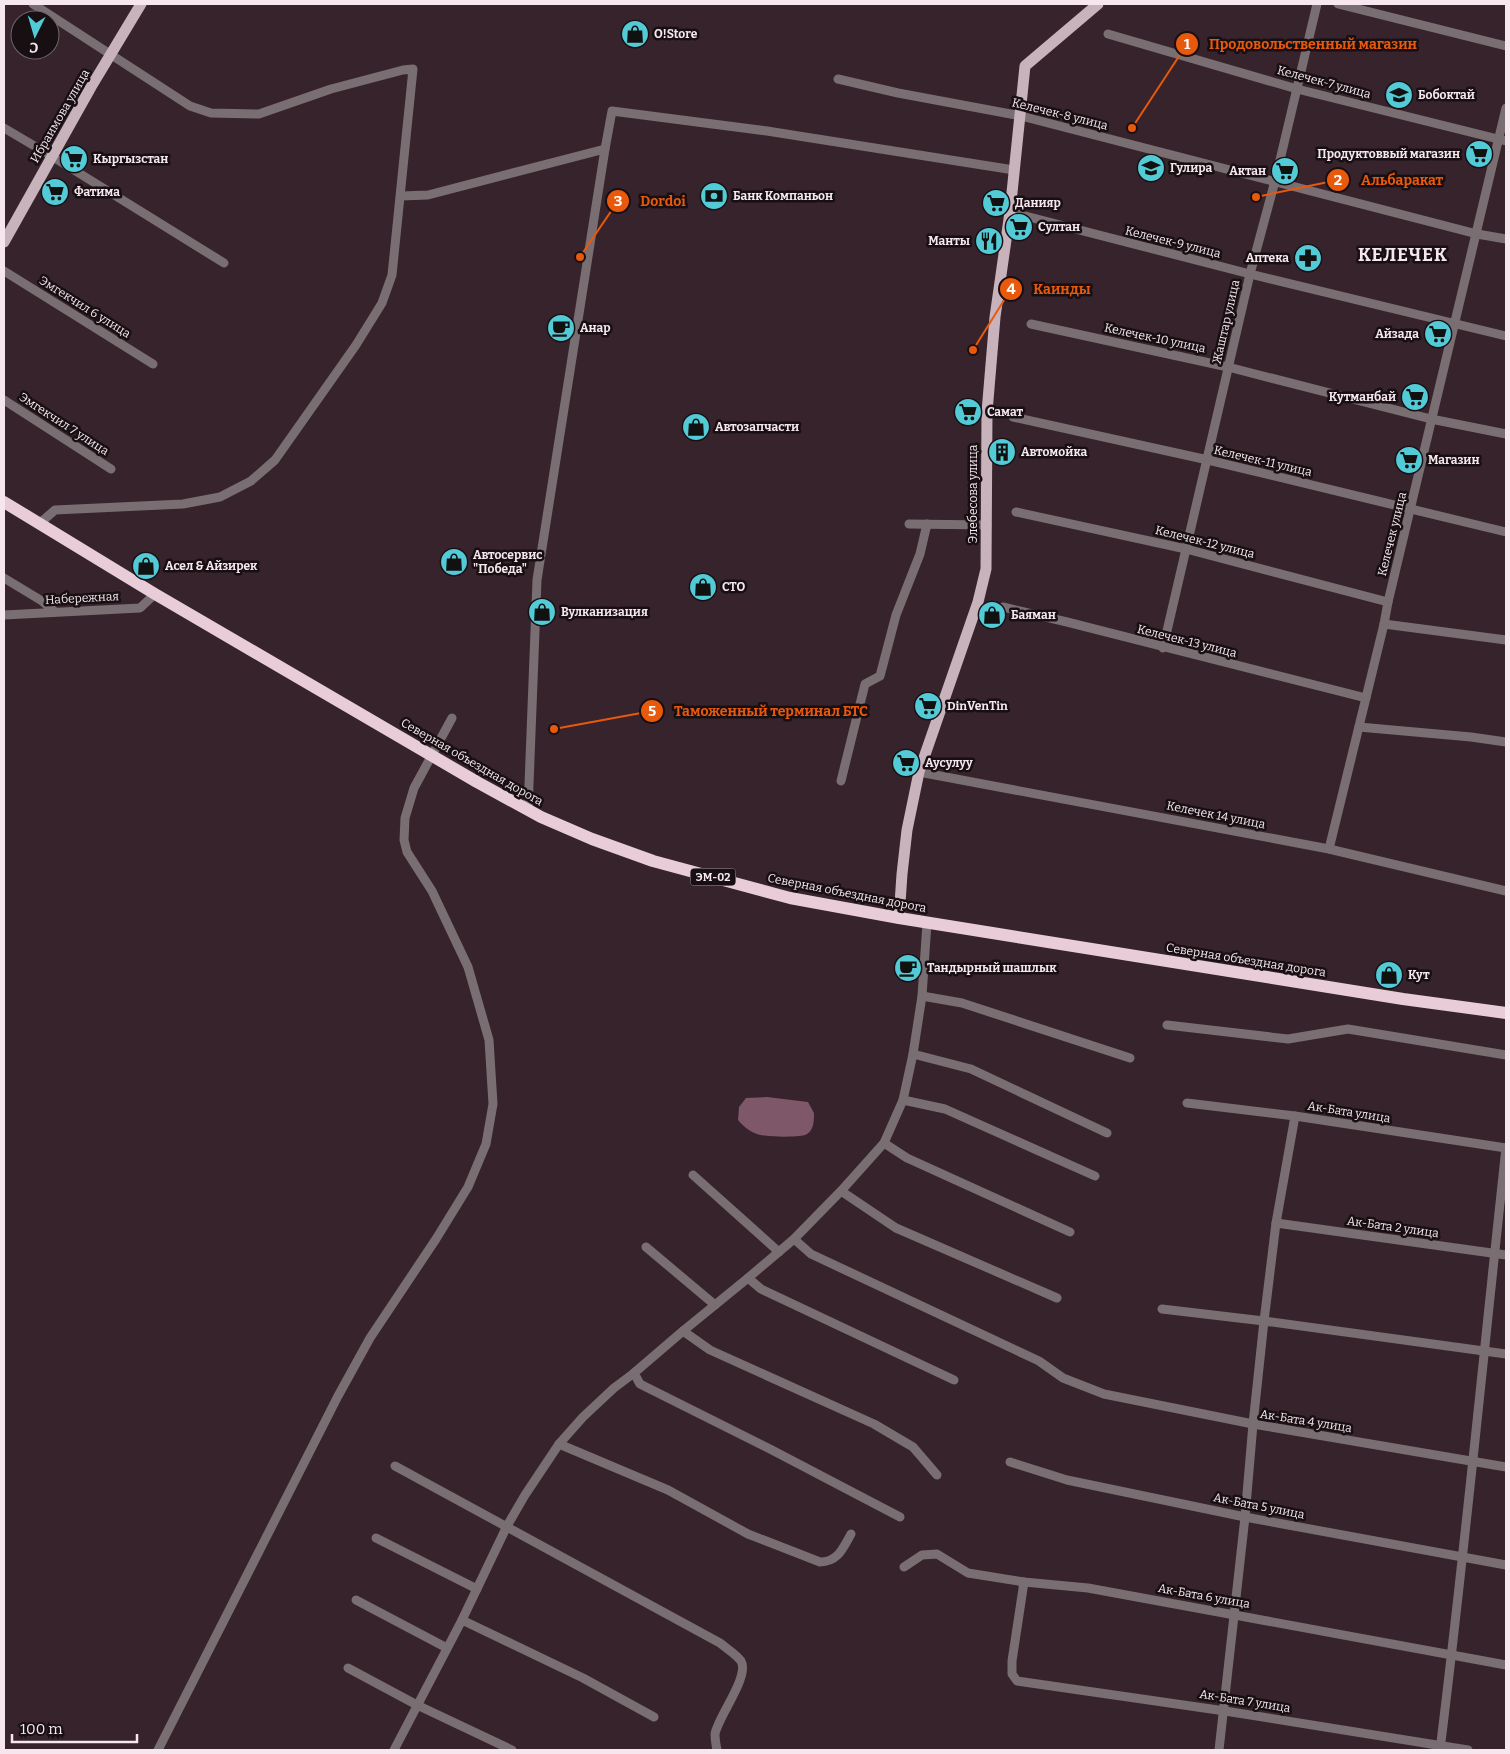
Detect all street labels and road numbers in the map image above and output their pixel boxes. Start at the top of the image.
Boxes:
street label: Келечек-7 улица [1276,63,1373,101]
street label: Ибраимова улица [28,66,93,165]
street label: Келечек-8 улица [1011,95,1110,133]
street label: Келечек-9 улица [1124,223,1223,261]
street label: Эмгекчил 6 улица [37,273,134,341]
street label: Жаштар улица [1209,278,1243,366]
street label: Келечек-10 улица [1103,320,1207,356]
street label: Эмгекчил 7 улица [17,390,112,458]
street label: Келечек-11 улица [1213,443,1314,479]
street label: Элебесова улица [966,444,980,543]
street label: Келечек улица [1375,490,1409,577]
street label: Келечек-12 улица [1154,523,1257,561]
street label: Набережная [45,589,120,607]
street label: Келечек-13 улица [1136,622,1239,660]
street label: Северная объездная дорога [399,716,546,809]
street label: Келечек 14 улица [1165,799,1267,832]
road number: ЭМ-02 [690,869,736,886]
street label: Северная объездная дорога [766,871,928,915]
street label: Северная объездная дорога [1165,940,1327,980]
street label: Ак-Бата улица [1307,1099,1392,1126]
street label: Ак-Бата 2 улица [1346,1214,1440,1240]
street label: Ак-Бата 4 улица [1259,1407,1353,1435]
street label: Ак-Бата 5 улица [1212,1490,1306,1522]
street label: Ак-Бата 6 улица [1157,1581,1251,1611]
street label: Ак-Бата 7 улица [1198,1687,1292,1715]

